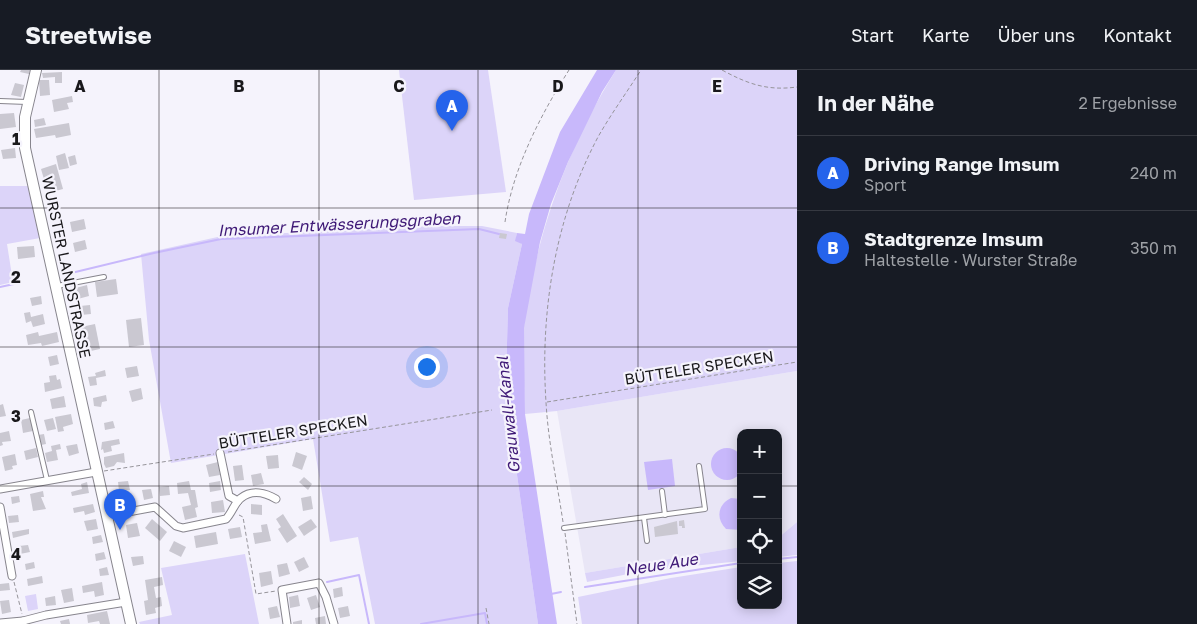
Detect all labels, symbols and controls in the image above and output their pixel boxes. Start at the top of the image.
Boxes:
text: Streetwise [25,20,152,49]
text: Start [851,24,894,46]
text: Karte [922,24,969,46]
text: Über uns [997,24,1075,46]
text: Kontakt [1103,24,1172,46]
text: A [74,76,86,96]
text: B [233,76,245,96]
text: C [393,76,405,96]
text: D [552,76,564,96]
text: E [712,76,722,96]
pin: A [436,90,468,131]
text: In der Nähe [817,90,934,116]
text: 2 Ergebnisse [1079,93,1177,113]
text: 1 [12,129,20,149]
text: Driving Range Imsum [864,152,1059,175]
text: A [827,163,839,183]
text: 240 m [1130,163,1177,183]
street label: WURSTER LANDSTRASSE [39,174,95,360]
text: Sport [864,175,907,195]
water label: Imsumer Entwässerungsgraben [217,208,462,240]
text: Stadtgrenze Imsum [864,227,1043,250]
text: B [827,238,839,258]
text: 350 m [1130,238,1177,258]
text: Haltestelle · Wurster Straße [864,250,1077,270]
text: 2 [11,267,21,287]
street label: BÜTTELER SPECKEN [623,346,775,388]
your location [414,354,440,380]
water label: Grauwall-Kanal [492,355,524,474]
text: 3 [11,406,21,426]
street label: BÜTTELER SPECKEN [217,410,369,452]
map controls [737,429,782,609]
button: + [737,429,782,474]
button: − [737,474,782,519]
pin: B [104,489,136,530]
button: locate [737,519,782,564]
text: 4 [11,544,21,564]
water label: Neue Aue [623,548,701,580]
button: layers [737,564,782,609]

